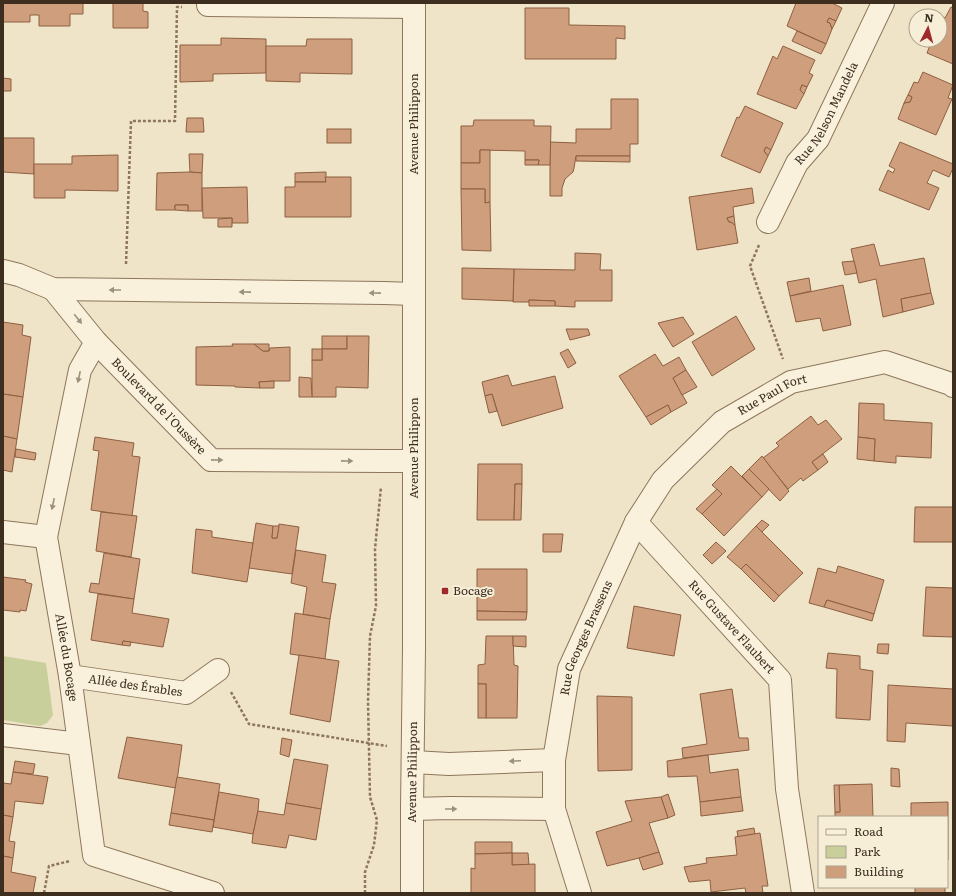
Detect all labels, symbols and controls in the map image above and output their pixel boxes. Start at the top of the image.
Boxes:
north arrow [908,8,948,48]
text: N [924,9,935,25]
street label: Rue Nelson Mandela [789,58,862,168]
street label: Avenue Philippon [404,73,422,175]
one-way arrow [108,287,121,293]
one-way arrow [238,289,251,295]
one-way arrow [368,290,381,296]
one-way arrow [73,314,82,325]
street label: Boulevard de l'Oussère [108,353,211,458]
street label: Rue Paul Fort [734,369,808,419]
one-way arrow [76,371,82,383]
street label: Avenue Philippon [404,397,422,499]
one-way arrow [211,456,223,463]
one-way arrow [341,458,354,464]
one-way arrow [49,498,55,510]
street label: Rue Gustave Flaubert [685,575,780,677]
street label: Rue Georges Brassens [555,577,616,697]
place label: Bocage [453,581,493,599]
marker: Bocage [440,586,450,596]
street label: Allée du Bocage [51,612,83,703]
street label: Allée des Érables [87,669,184,700]
street label: Avenue Philippon [402,721,421,823]
one-way arrow [509,758,521,765]
one-way arrow [445,805,457,812]
legend [818,816,948,888]
text: Road [854,822,884,840]
text: Park [854,842,881,860]
text: Building [854,862,904,880]

